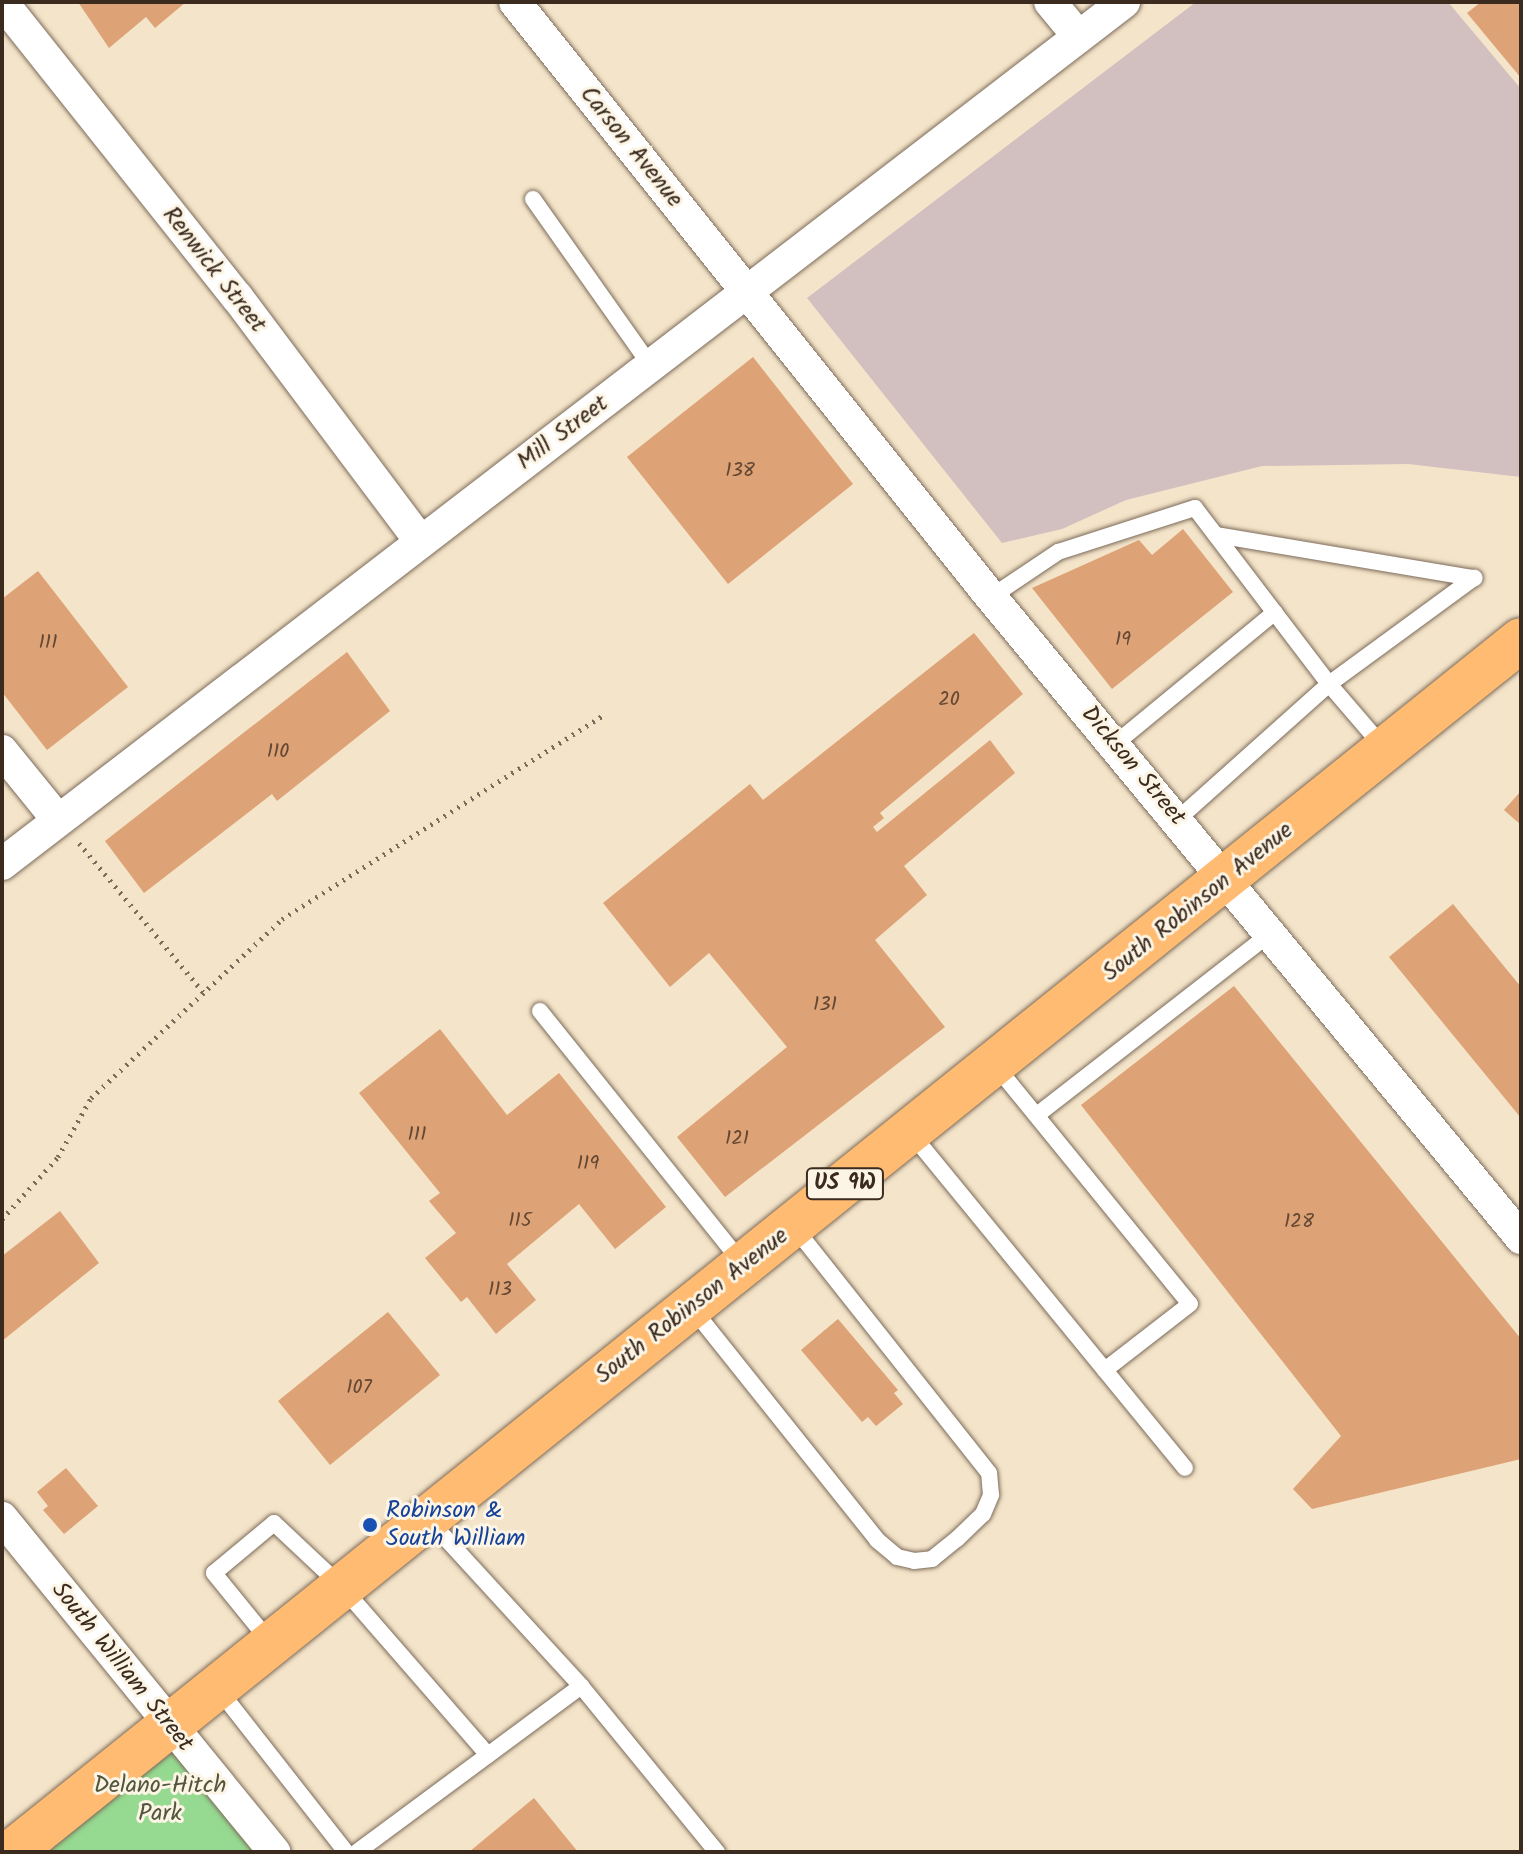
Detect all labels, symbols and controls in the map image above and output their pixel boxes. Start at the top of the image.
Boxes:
street label: Carson Avenue [573,81,689,213]
street label: Renwick Street [156,201,272,339]
street label: Mill Street [512,389,614,477]
house number: 138 [725,459,755,483]
house number: 19 [1115,628,1131,652]
house number: 111 [39,631,57,655]
house number: 20 [938,688,960,712]
street label: Dickson Street [1075,700,1191,832]
house number: 110 [267,740,289,764]
street label: South Robinson Avenue [1097,816,1299,988]
house number: 131 [813,993,837,1017]
house number: 111 [408,1123,426,1147]
house number: 121 [725,1127,749,1151]
house number: 119 [577,1152,599,1176]
road number: US 9W [805,1166,885,1202]
house number: 115 [508,1209,532,1233]
house number: 128 [1284,1210,1314,1234]
street label: South Robinson Avenue [590,1222,794,1390]
house number: 113 [488,1278,512,1302]
house number: 107 [346,1376,372,1400]
place label: Robinson & South William [386,1497,525,1553]
marker: Robinson & South William [361,1516,379,1534]
street label: South William Street [45,1576,199,1758]
park label: Delano-Hitch Park [94,1772,226,1828]

